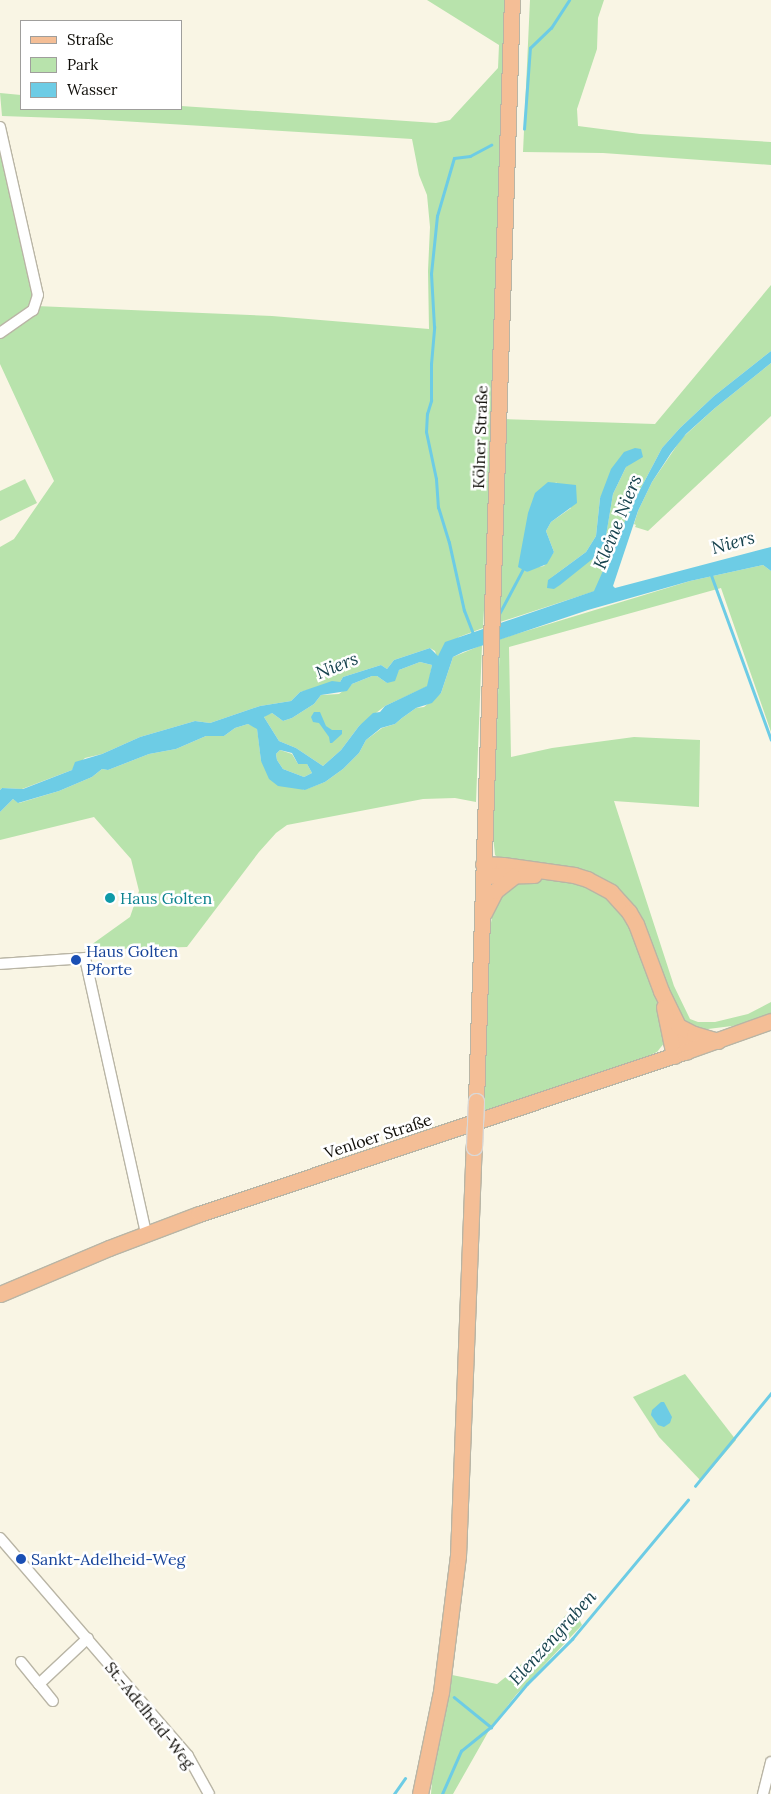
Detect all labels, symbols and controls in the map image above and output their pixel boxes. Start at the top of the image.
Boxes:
legend [20,20,182,110]
text: Straße [67,30,114,49]
text: Park [67,55,98,74]
text: Wasser [67,80,118,99]
street label: Kölner Straße [469,385,491,489]
water label: Kleine Niers [589,472,647,572]
water label: Niers [709,527,757,559]
water label: Niers [313,648,361,684]
place label: Haus Golten [120,888,212,908]
marker: Haus Golten [104,892,116,904]
place label: Haus Golten Pforte [86,941,178,979]
marker: Haus Golten Pforte [70,954,82,966]
street label: Venloer Straße [322,1110,434,1162]
place label: Sankt-Adelheid-Weg [31,1549,185,1569]
marker: Sankt-Adelheid-Weg [15,1553,27,1565]
water label: Elenzengraben [505,1586,601,1690]
street label: St.-Adelheid-Weg [101,1658,199,1772]

